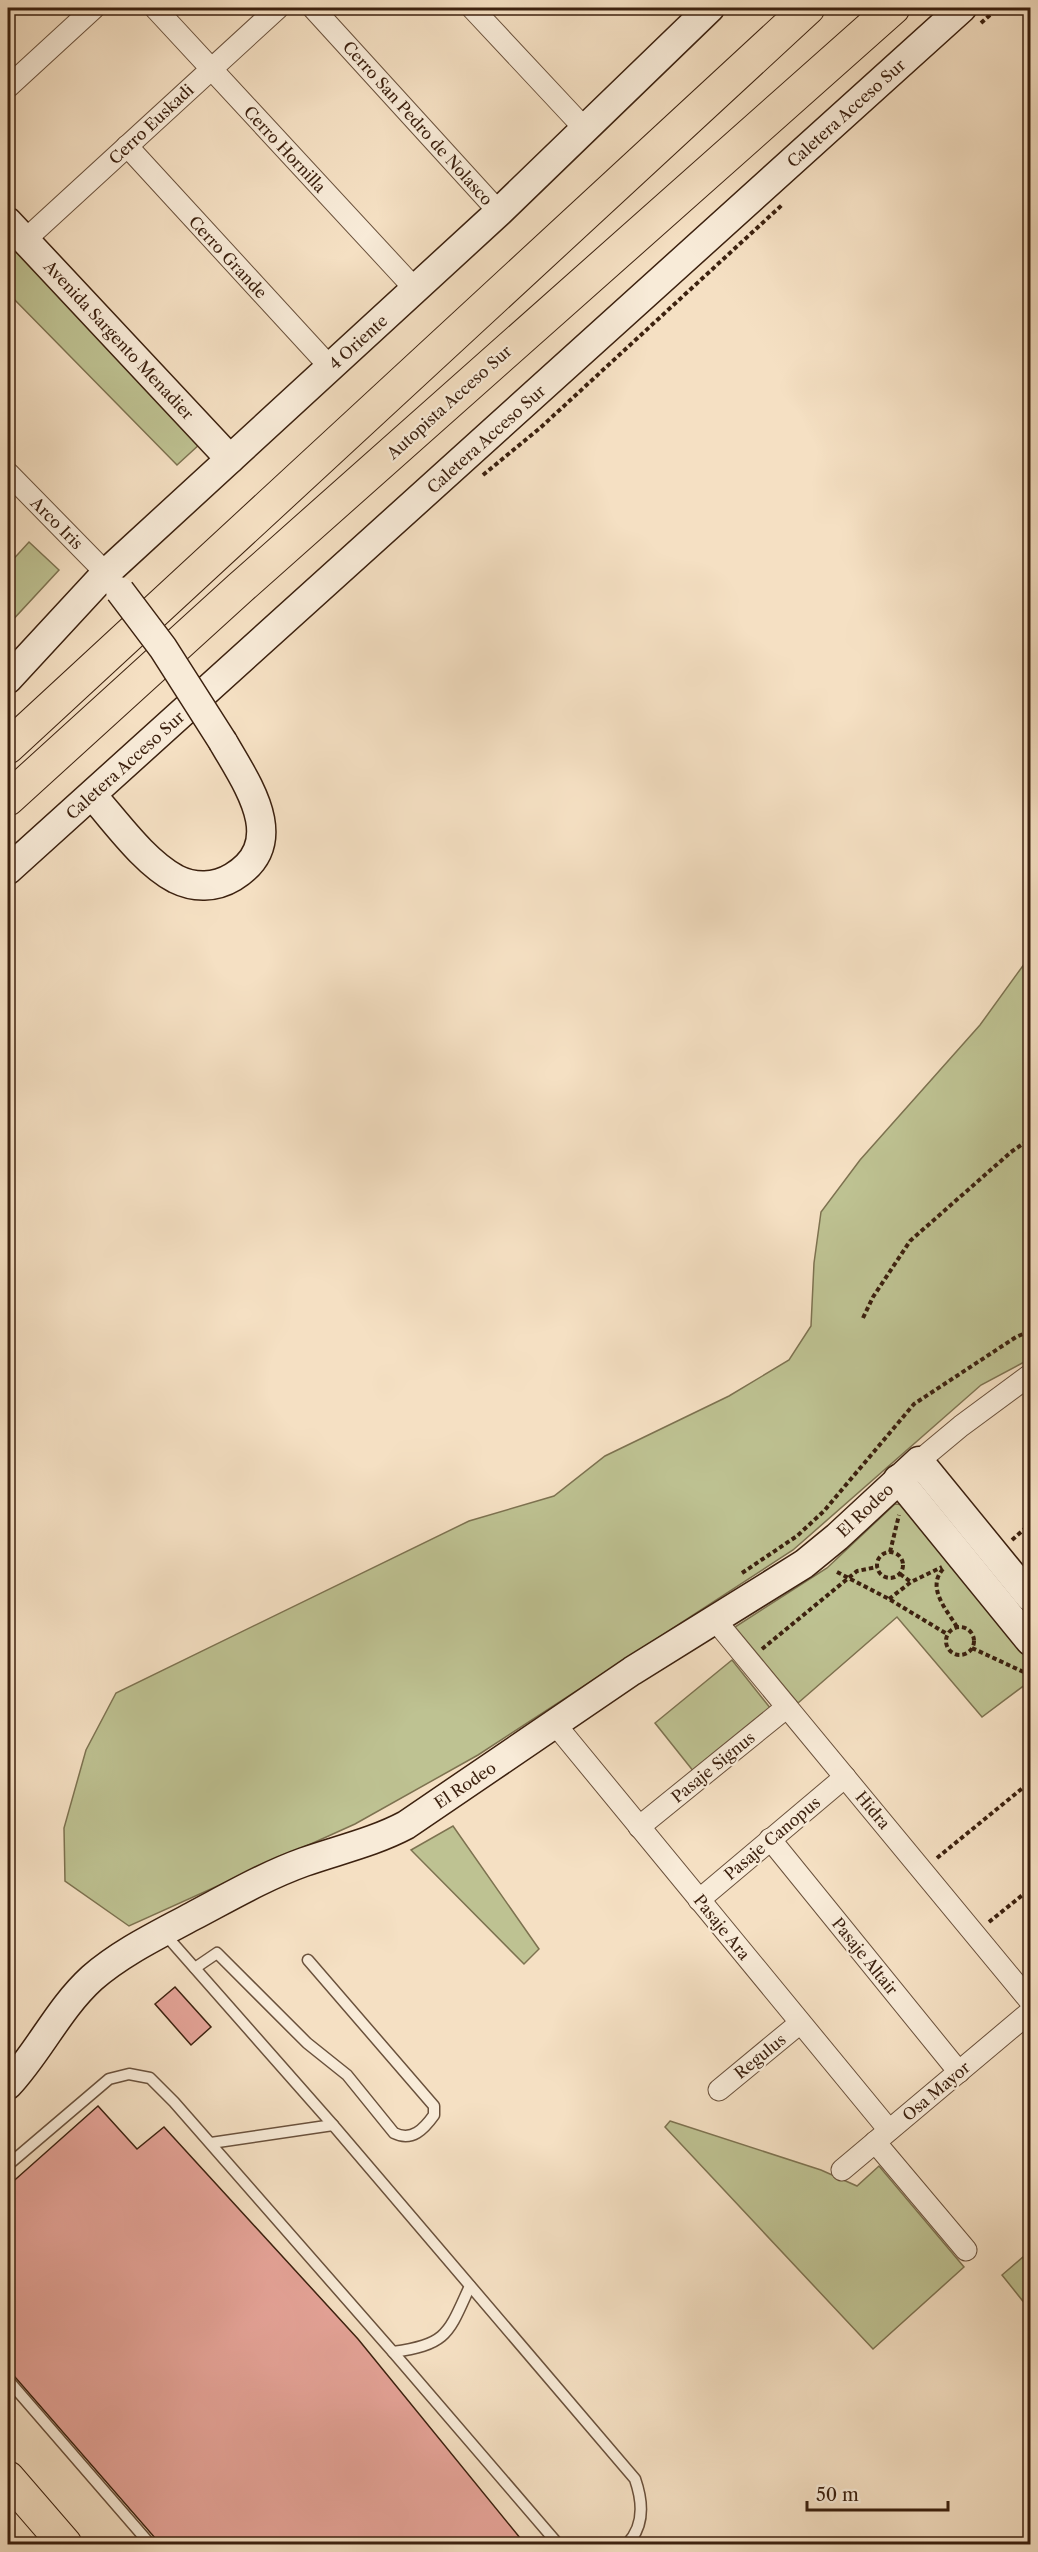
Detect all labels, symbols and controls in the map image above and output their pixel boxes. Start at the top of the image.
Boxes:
street label: Cerro San Pedro de Nolasco [339,37,497,209]
street label: Caletera Acceso Sur [783,54,909,171]
street label: Cerro Euskadi [105,80,198,168]
street label: Cerro Hornilla [240,101,331,197]
street label: Cerro Grande [185,212,271,302]
street label: Avenida Sargento Menadier [39,256,198,424]
street label: 4 Oriente [325,310,391,374]
street label: Autopista Acceso Sur [382,341,516,464]
street label: Caletera Acceso Sur [423,380,549,497]
street label: Arco Iris [26,492,87,553]
street label: Caletera Acceso Sur [62,706,188,823]
street label: El Rodeo [833,1479,898,1541]
street label: Pasaje Signus [667,1727,759,1807]
street label: El Rodeo [430,1757,500,1813]
street label: Hidra [851,1787,895,1833]
street label: Pasaje Canopus [720,1792,824,1884]
street label: Pasaje Ara [690,1890,755,1964]
street label: Pasaje Altair [828,1913,902,1999]
street label: Regulus [730,2029,790,2083]
street label: Osa Mayor [898,2057,974,2125]
scale bar [807,2474,948,2512]
text: 50 m [816,2484,859,2506]

